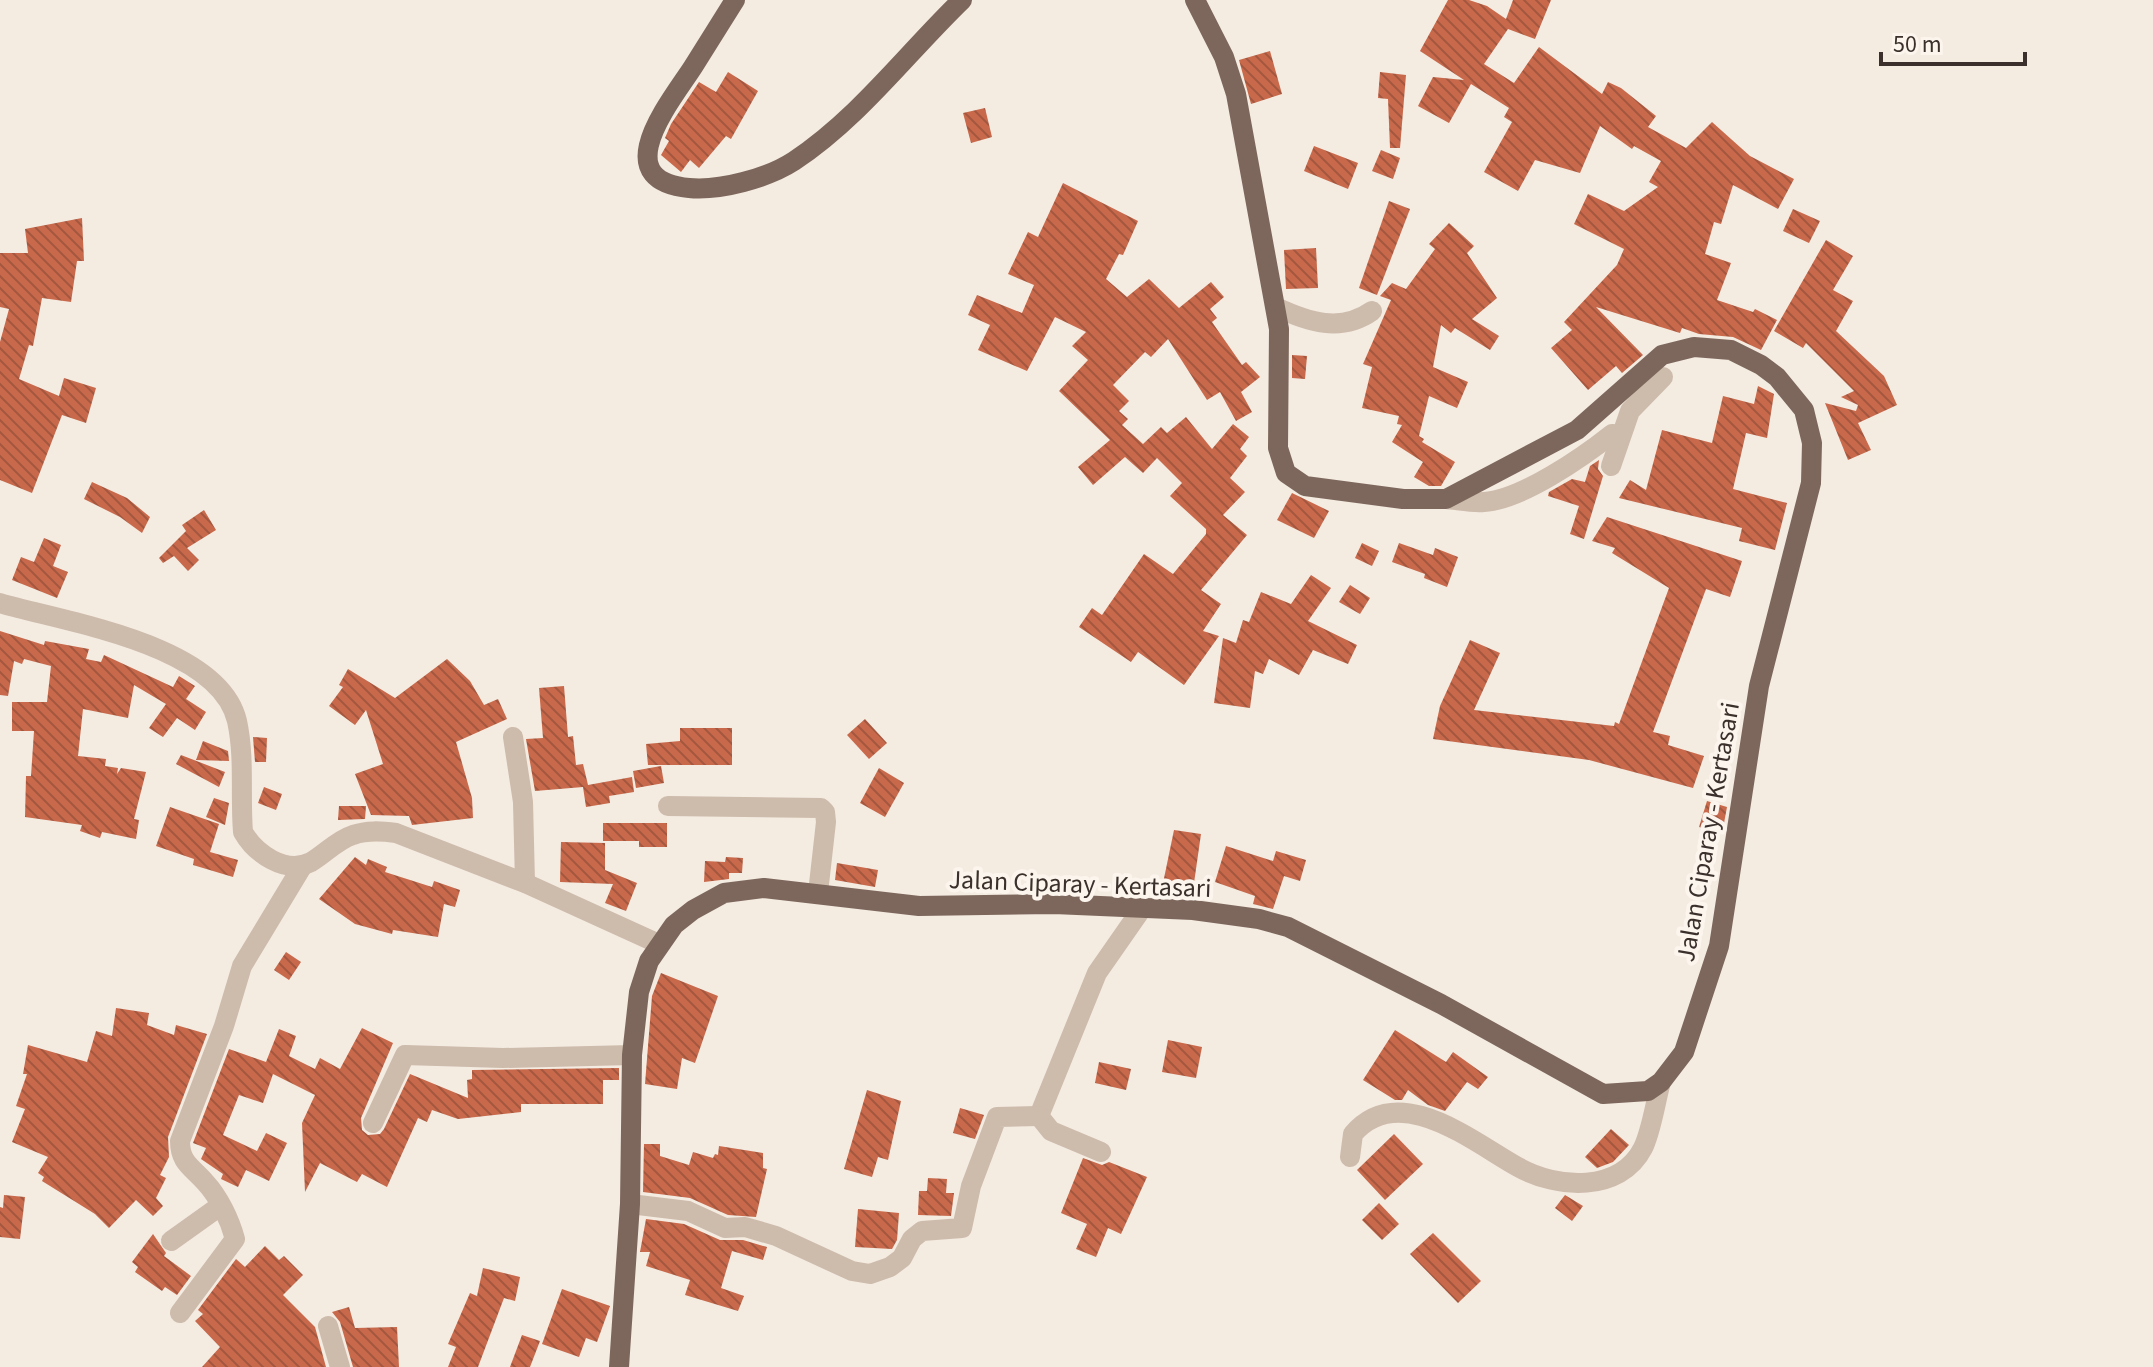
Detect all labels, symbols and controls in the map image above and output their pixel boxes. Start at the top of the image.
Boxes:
scale bar [1881,16,2025,66]
text: 50 m [1893,27,1942,62]
street label: Jalan Ciparay - Kertasari [1667,699,1749,965]
street label: Jalan Ciparay - Kertasari [948,861,1212,907]

